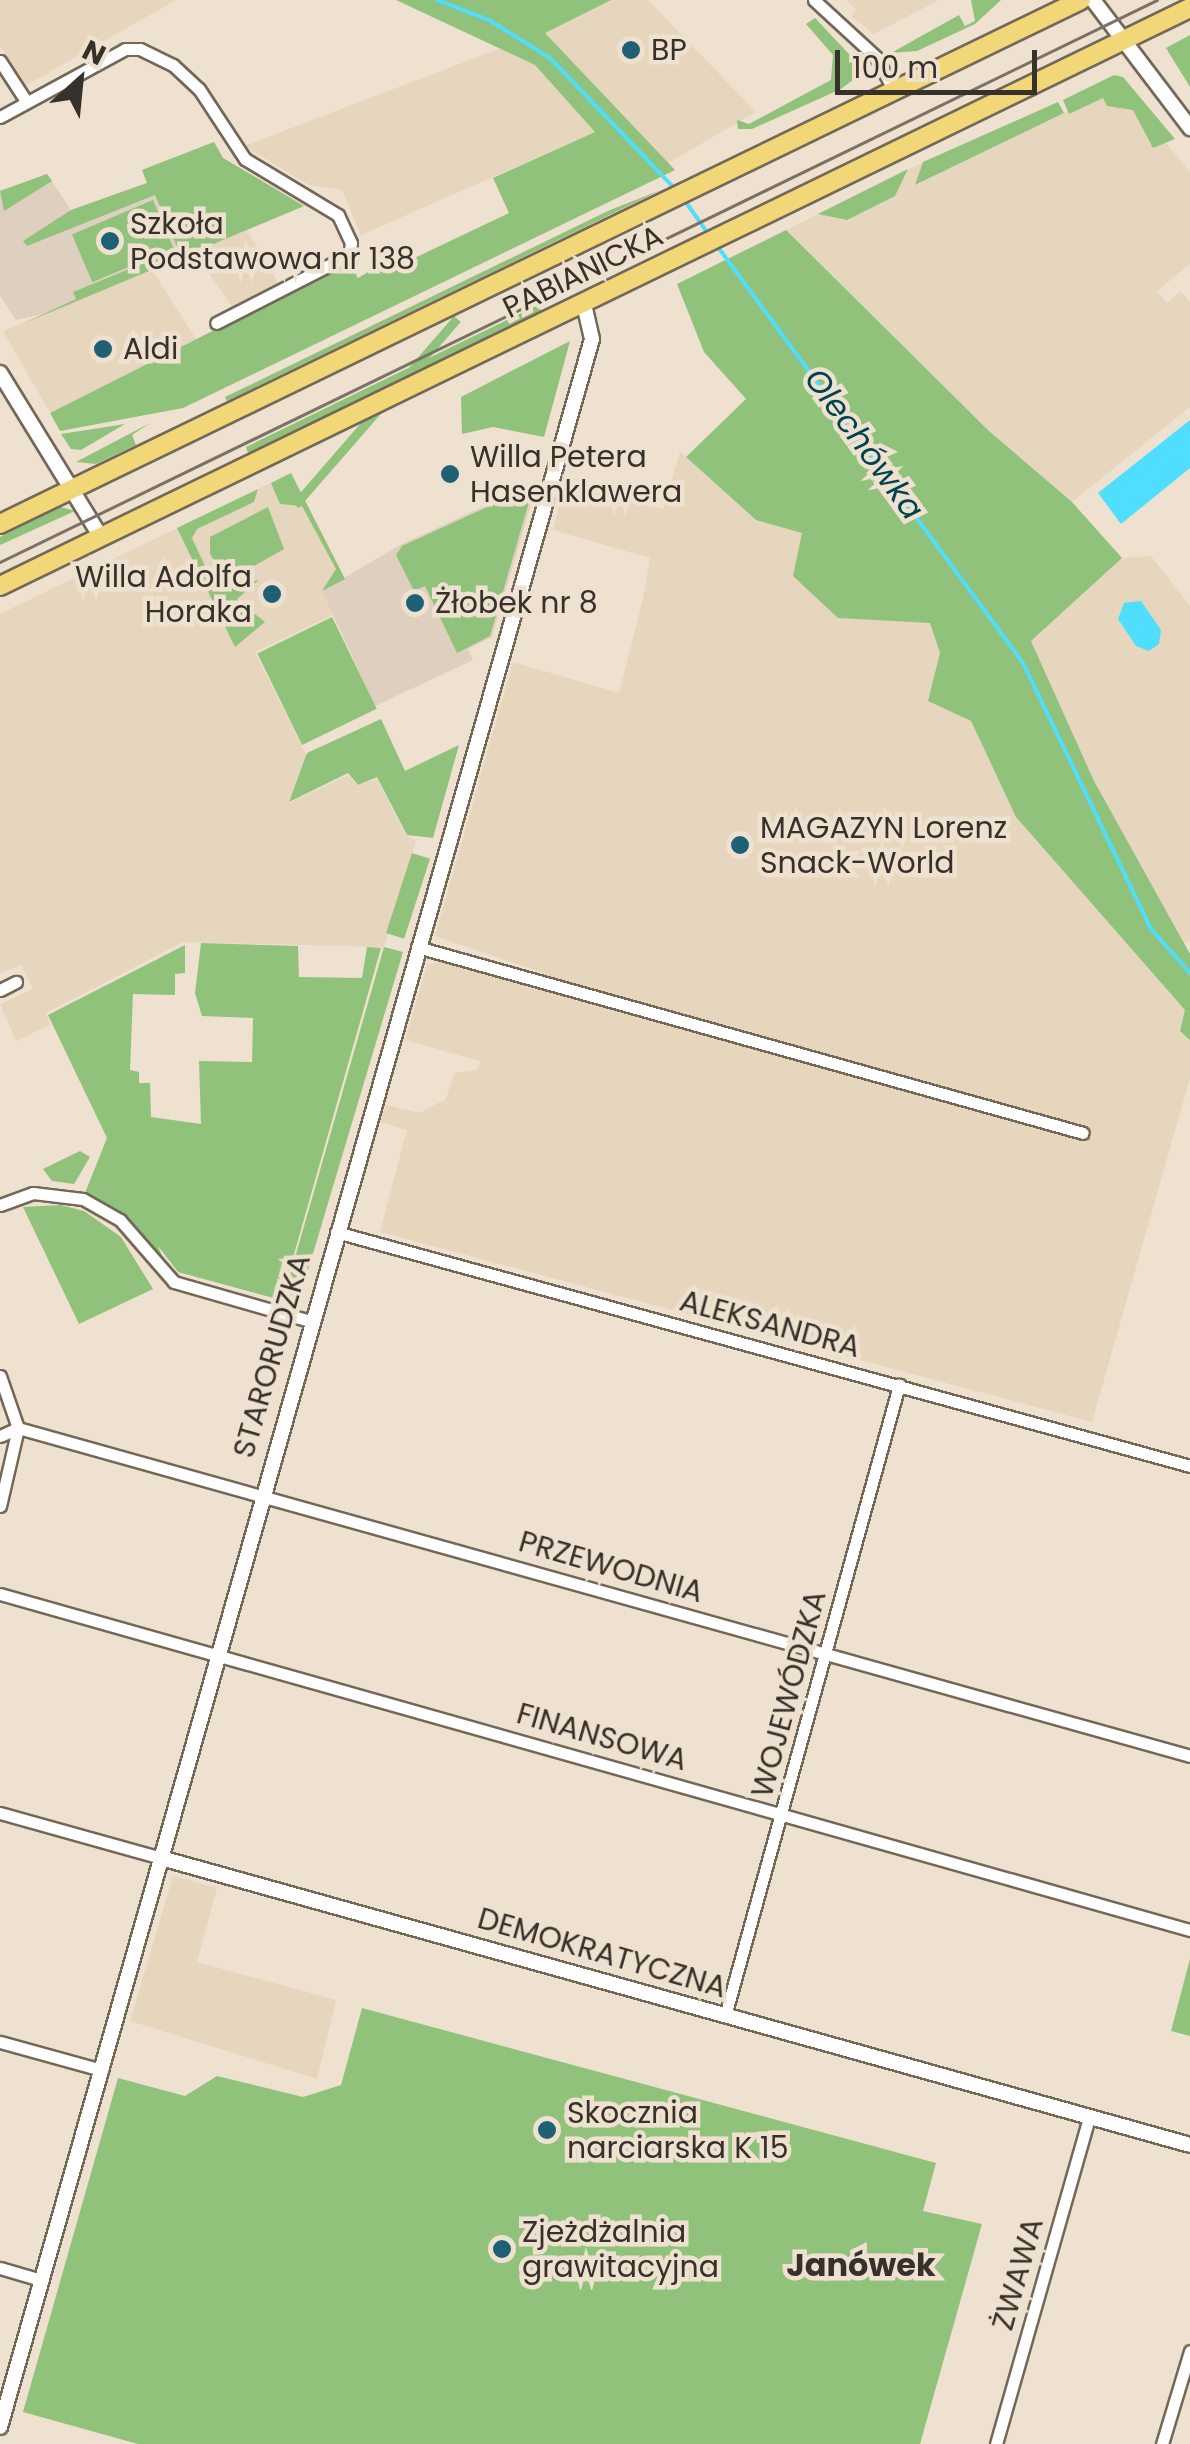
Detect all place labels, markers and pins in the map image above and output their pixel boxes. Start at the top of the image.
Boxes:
place label: BP [651,32,687,68]
marker: BP [620,39,642,61]
place label: Szkoła Podstawowa nr 138 [130,206,415,276]
marker: Szkoła Podstawowa nr 138 [99,230,121,252]
place label: Aldi [123,331,178,367]
marker: Aldi [92,338,114,360]
place label: Willa Petera Hasenklawera [470,439,682,510]
marker: Willa Petera Hasenklawera [439,463,461,485]
place label: Willa Adolfa Horaka [75,559,252,630]
marker: Willa Adolfa Horaka [261,583,283,605]
place label: Żłobek nr 8 [435,585,598,621]
marker: Żłobek nr 8 [404,592,426,614]
place label: MAGAZYN Lorenz Snack-World [760,810,1007,880]
marker: MAGAZYN Lorenz Snack-World [729,834,751,856]
place label: Skocznia narciarska K 15 [567,2095,789,2166]
marker: Skocznia narciarska K 15 [536,2119,558,2141]
place label: Zjeżdżalnia grawitacyjna [522,2214,719,2284]
marker: Zjeżdżalnia grawitacyjna [491,2238,513,2260]

